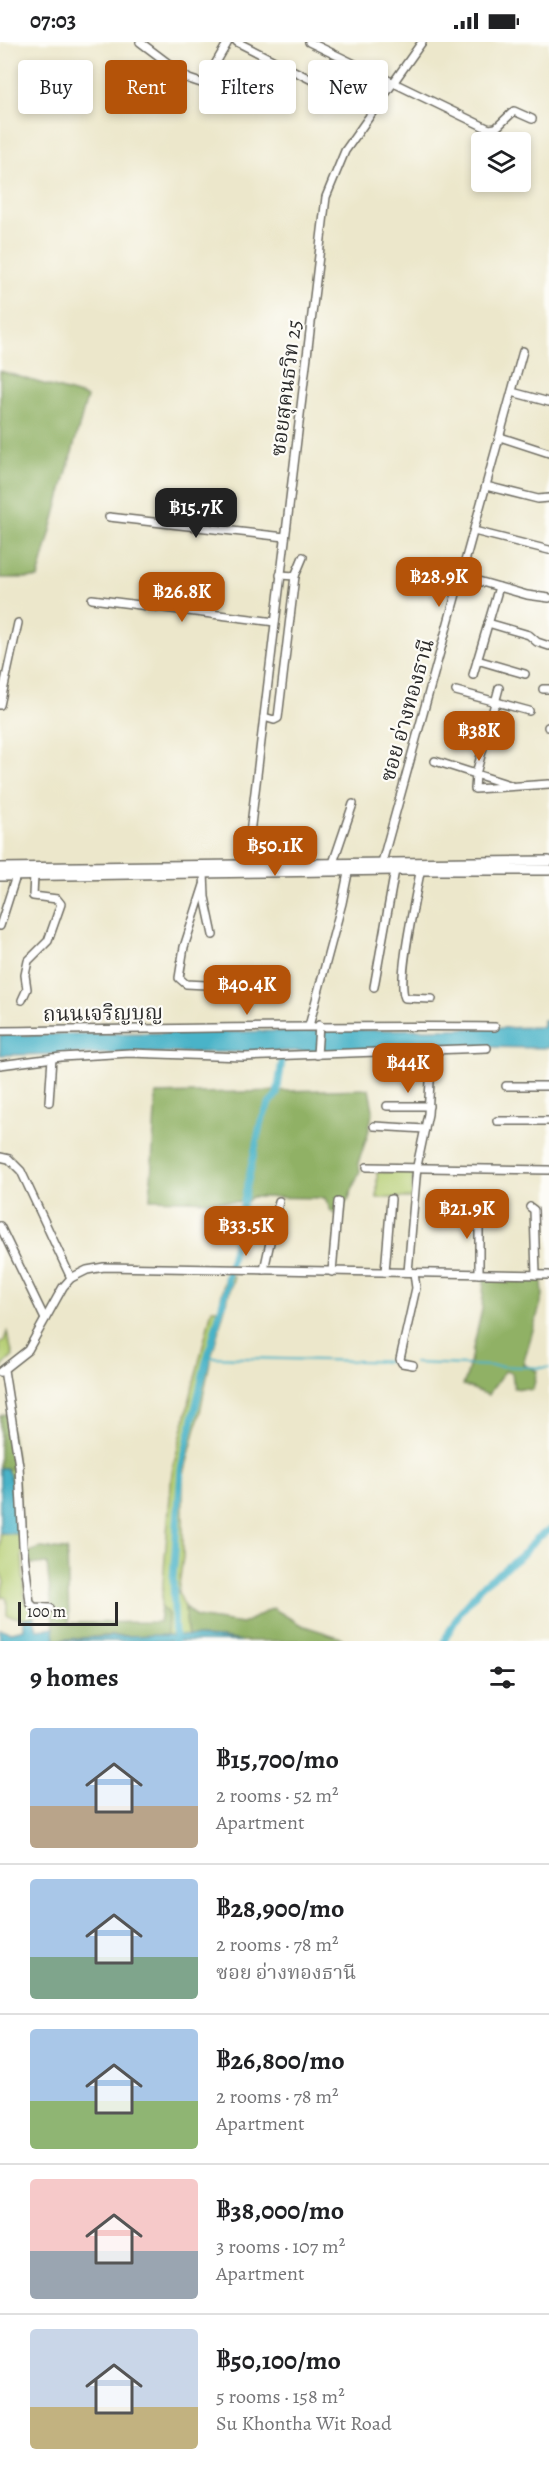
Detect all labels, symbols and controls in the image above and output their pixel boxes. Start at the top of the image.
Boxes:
text: 07:03 [30,6,76,36]
chip: Buy [18,60,93,114]
chip: Rent [105,60,187,114]
chip: Filters [199,60,296,114]
chip: New [308,60,388,114]
map controls [471,132,531,192]
button: layers [471,132,531,192]
street label: ซอยสุคนธวิท 25 [264,318,308,458]
pin: ฿15.7K [147,488,245,539]
text: ฿15.7K [169,494,223,521]
pin: ฿28.9K [390,557,488,608]
text: ฿28.9K [410,563,468,590]
pin: ฿26.8K [133,572,231,623]
text: ฿26.8K [153,578,211,605]
street label: ซอย อ่างทองธานี [373,635,441,785]
pin: ฿38K [443,711,515,762]
text: ฿38K [458,717,500,744]
pin: ฿50.1K [226,826,324,877]
text: ฿50.1K [247,832,303,859]
pin: ฿40.4K [198,965,296,1016]
text: ฿40.4K [218,971,276,998]
street label: ถนนเจริญบุญ [43,998,163,1028]
pin: ฿44K [372,1043,444,1094]
text: ฿44K [386,1049,430,1076]
pin: ฿21.9K [418,1189,516,1240]
text: ฿21.9K [439,1195,495,1222]
pin: ฿33.5K [197,1206,295,1257]
text: ฿33.5K [218,1212,274,1239]
scale bar [18,1599,118,1626]
text: 100 m [27,1601,66,1623]
text: 9 homes [30,1660,119,1695]
icon: filters [486,1661,519,1694]
text: ฿15,700/mo [216,1742,339,1777]
icon: home [78,1752,150,1824]
text: 2 rooms · 52 m² [216,1782,339,1809]
text: Apartment [216,1809,305,1836]
text: ฿28,900/mo [216,1891,345,1926]
icon: home [78,1903,150,1975]
text: 2 rooms · 78 m² [216,1931,339,1958]
text: ซอย อ่างทองธานี [216,1959,356,1986]
text: ฿26,800/mo [216,2043,345,2078]
icon: home [78,2053,150,2125]
text: 2 rooms · 78 m² [216,2083,339,2110]
text: Apartment [216,2110,305,2137]
text: ฿38,000/mo [216,2193,344,2228]
icon: home [78,2203,150,2275]
text: 3 rooms · 107 m² [216,2233,345,2260]
text: Apartment [216,2260,305,2287]
text: ฿50,100/mo [216,2343,341,2378]
icon: home [78,2353,150,2425]
text: 5 rooms · 158 m² [216,2383,345,2410]
text: Su Khontha Wit Road [216,2410,392,2437]

